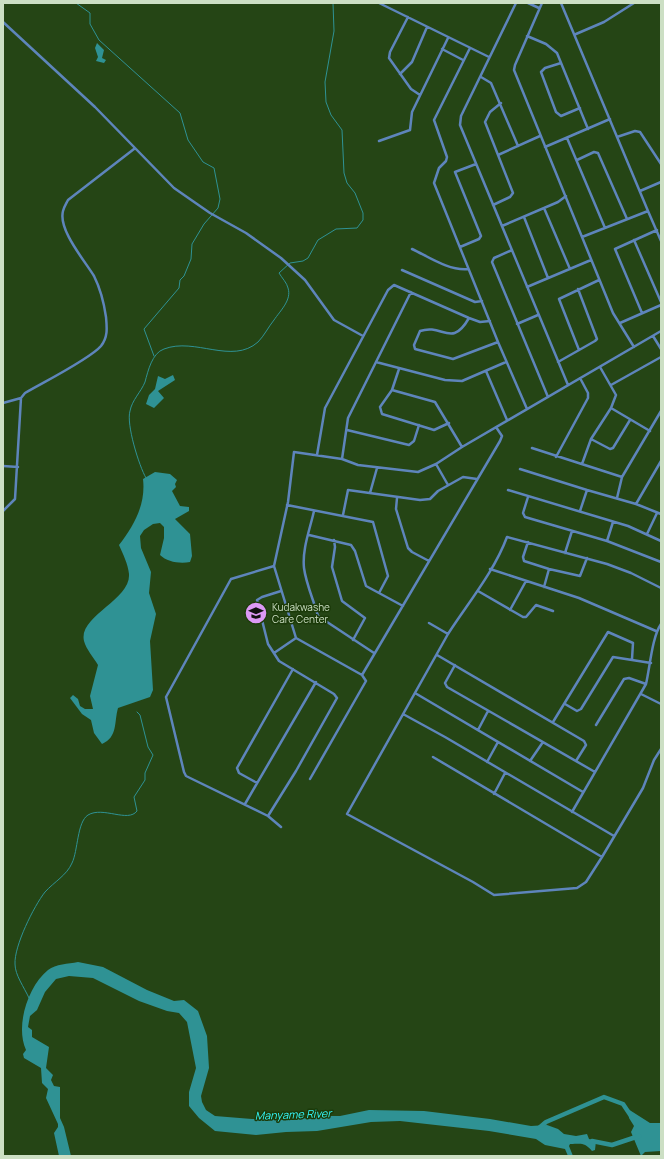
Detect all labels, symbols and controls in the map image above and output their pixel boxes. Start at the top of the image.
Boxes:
school or university icon: Kudakwashe Care Center [243,600,269,626]
place label: Kudakwashe Care Center [272,600,330,626]
water label: Manyame River [254,1105,334,1123]

